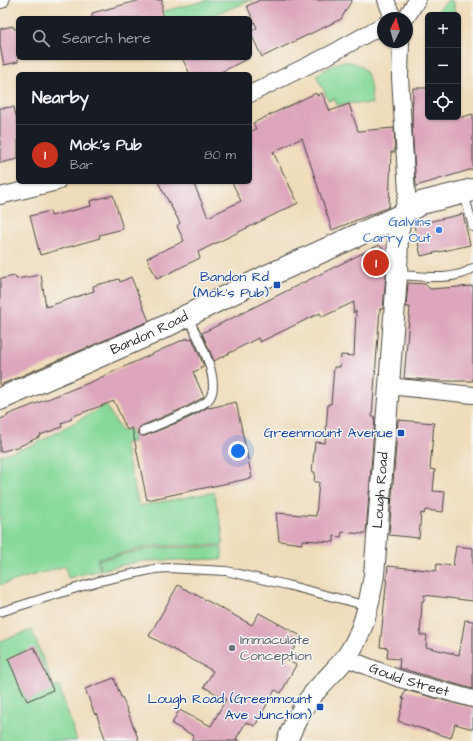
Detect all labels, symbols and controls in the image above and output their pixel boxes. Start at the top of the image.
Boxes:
north arrow [377,12,413,48]
map controls [425,12,461,120]
button: + [425,12,461,48]
search box [16,16,252,60]
icon: search [30,27,52,49]
text: Search here [62,28,151,49]
button: − [425,48,461,84]
button: locate [425,84,461,120]
text: Nearby [32,86,89,110]
text: Mok's Pub [70,135,142,156]
text: 1 [44,146,46,164]
text: 80 m [204,146,236,164]
text: Bar [70,156,93,174]
place label: Galvins Carry Out [363,212,431,248]
marker: Galvins Carry Out [434,225,444,235]
pin: 1 [363,248,389,278]
place label: Bandon Rd (Mok's Pub) [193,267,269,303]
marker: Bandon Rd (Mok's Pub) [272,280,282,290]
street label: Bandon Road [107,307,192,360]
place label: Greenmount Avenue [264,423,393,443]
marker: Greenmount Avenue [396,428,406,438]
your location [228,441,248,461]
street label: Lough Road [368,451,394,529]
place label: Immaculate Conception [240,630,312,666]
marker: Immaculate Conception [227,643,237,653]
street label: Gould Street [366,658,452,702]
place label: Lough Road (Greenmount Ave Junction) [148,689,312,725]
marker: Lough Road (Greenmount Ave Junction) [315,702,325,712]

